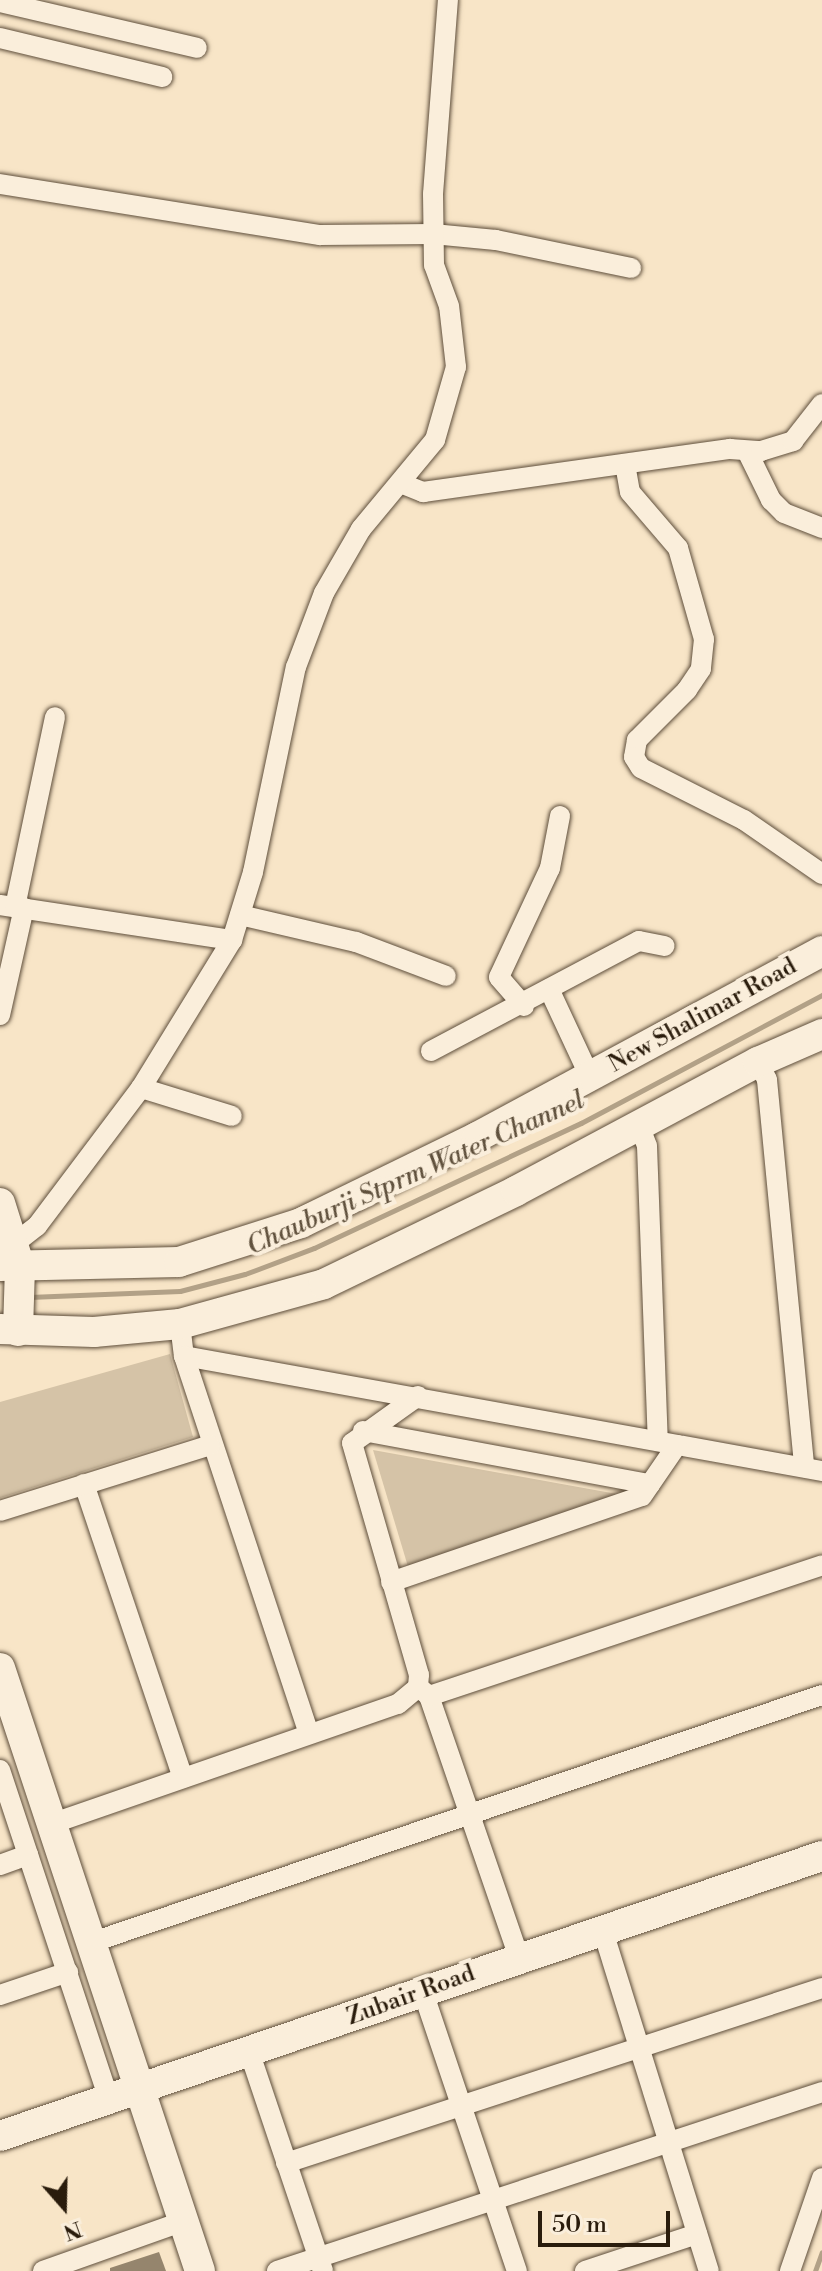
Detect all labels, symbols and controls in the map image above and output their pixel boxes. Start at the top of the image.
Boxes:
street label: New Shalimar Road [604,952,802,1080]
water label: Chauburji Stprm Water Channel [242,1085,590,1263]
street label: Zubair Road [343,1960,479,2032]
north arrow [24,2167,104,2247]
scale bar [542,2195,674,2245]
text: 50 m [552,2210,607,2240]
text: N [60,2214,85,2246]

